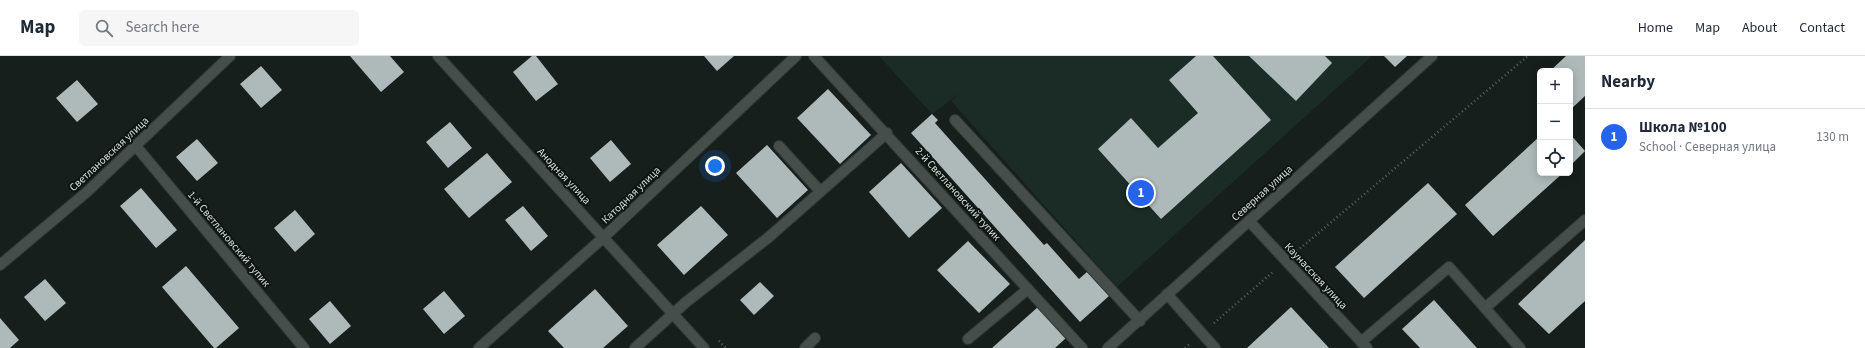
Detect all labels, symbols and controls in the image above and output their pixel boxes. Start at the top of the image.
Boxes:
search box [79,10,359,46]
text: Map [20,14,55,41]
icon: search [93,17,115,39]
text: Search here [125,17,199,38]
text: Home [1638,18,1673,38]
text: Map [1695,18,1720,38]
text: About [1742,18,1777,38]
text: Contact [1799,18,1845,38]
map controls [1537,68,1573,176]
button: + [1537,68,1573,104]
text: Nearby [1601,70,1655,94]
button: − [1537,104,1573,140]
street label: Светлановская улица [66,113,152,195]
text: Школа №100 [1639,117,1727,138]
text: 1 [1611,128,1617,146]
text: 130 m [1816,128,1849,146]
text: School · Северная улица [1639,138,1776,156]
button: locate [1537,140,1573,176]
street label: Анодная улица [534,144,594,208]
street label: 2-й Светлановский тупик [912,144,1005,244]
your location [705,156,725,176]
street label: Северная улица [1228,162,1296,224]
street label: Катодная улица [598,163,664,227]
pin: 1 [1128,178,1154,208]
street label: 1-й Светлановский тупик [184,188,274,291]
street label: Каунасская улица [1281,239,1351,313]

